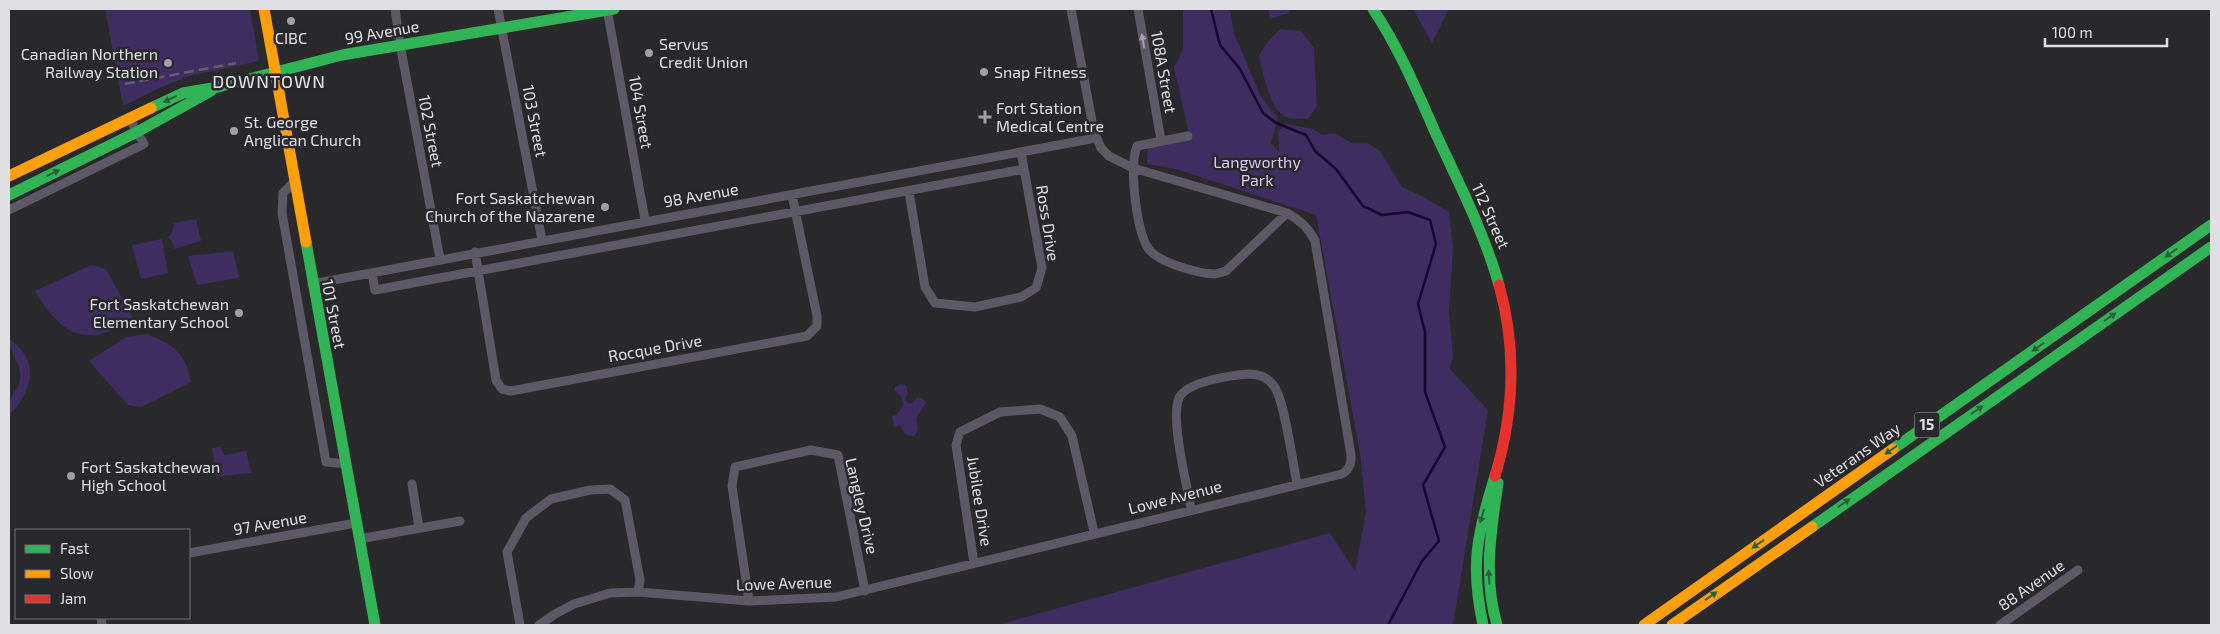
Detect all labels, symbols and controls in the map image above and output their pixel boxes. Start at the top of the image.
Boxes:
marker: CIBC [285,15,297,27]
scale bar [2045,15,2168,47]
street label: 99 Avenue [343,16,421,47]
text: 100 m [2052,23,2093,41]
place label: CIBC [275,28,307,47]
street label: 108A Street [1148,29,1181,115]
one-way arrow [1139,32,1147,48]
place label: Servus Credit Union [659,34,748,71]
place label: Canadian Northern Railway Station [21,44,158,81]
marker: Servus Credit Union [643,47,655,59]
marker: Canadian Northern Railway Station [162,57,174,69]
place label: Snap Fitness [994,62,1087,81]
marker: Snap Fitness [978,66,990,78]
district label: DOWNTOWN [212,70,326,92]
street label: 104 Street [626,74,657,150]
street label: 103 Street [519,83,552,159]
street label: 102 Street [415,93,448,169]
one-way arrow [163,95,178,103]
place label: Fort Station Medical Centre [996,98,1104,135]
marker: Fort Station Medical Centre [978,110,992,124]
place label: St. George Anglican Church [244,112,361,149]
marker: St. George Anglican Church [228,125,240,137]
park label: Langworthy Park [1213,152,1301,189]
one-way arrow [45,169,60,178]
street label: 98 Avenue [662,179,740,210]
street label: 112 Street [1469,180,1514,252]
street label: Ross Drive [1033,184,1064,262]
place label: Fort Saskatchewan Church of the Nazarene [425,188,595,225]
marker: Fort Saskatchewan Church of the Nazarene [599,201,611,213]
one-way arrow [2164,248,2178,258]
street label: 101 Street [318,278,351,350]
place label: Fort Saskatchewan Elementary School [90,294,229,331]
marker: Fort Saskatchewan Elementary School [233,307,245,319]
one-way arrow [2103,312,2117,322]
street label: Rocque Drive [606,330,703,365]
one-way arrow [2032,342,2045,352]
one-way arrow [1970,405,1984,415]
road number: 15 [1914,412,1940,438]
street label: Veterans Way [1810,418,1904,491]
one-way arrow [1884,445,1898,455]
street label: Jubilee Drive [964,454,997,547]
street label: Langley Drive [842,456,883,556]
place label: Fort Saskatchewan High School [81,457,220,494]
marker: Fort Saskatchewan High School [65,470,77,482]
street label: Lowe Avenue [1126,476,1224,517]
one-way arrow [1837,498,1851,508]
street label: 97 Avenue [232,507,308,538]
one-way arrow [1477,509,1485,524]
legend [15,529,190,619]
text: Fast [60,539,90,557]
one-way arrow [1751,539,1765,549]
street label: 88 Avenue [1994,555,2067,614]
text: Slow [60,564,94,582]
one-way arrow [1485,569,1493,585]
street label: Lowe Avenue [736,571,832,594]
text: Jam [60,589,86,607]
one-way arrow [1704,591,1718,601]

